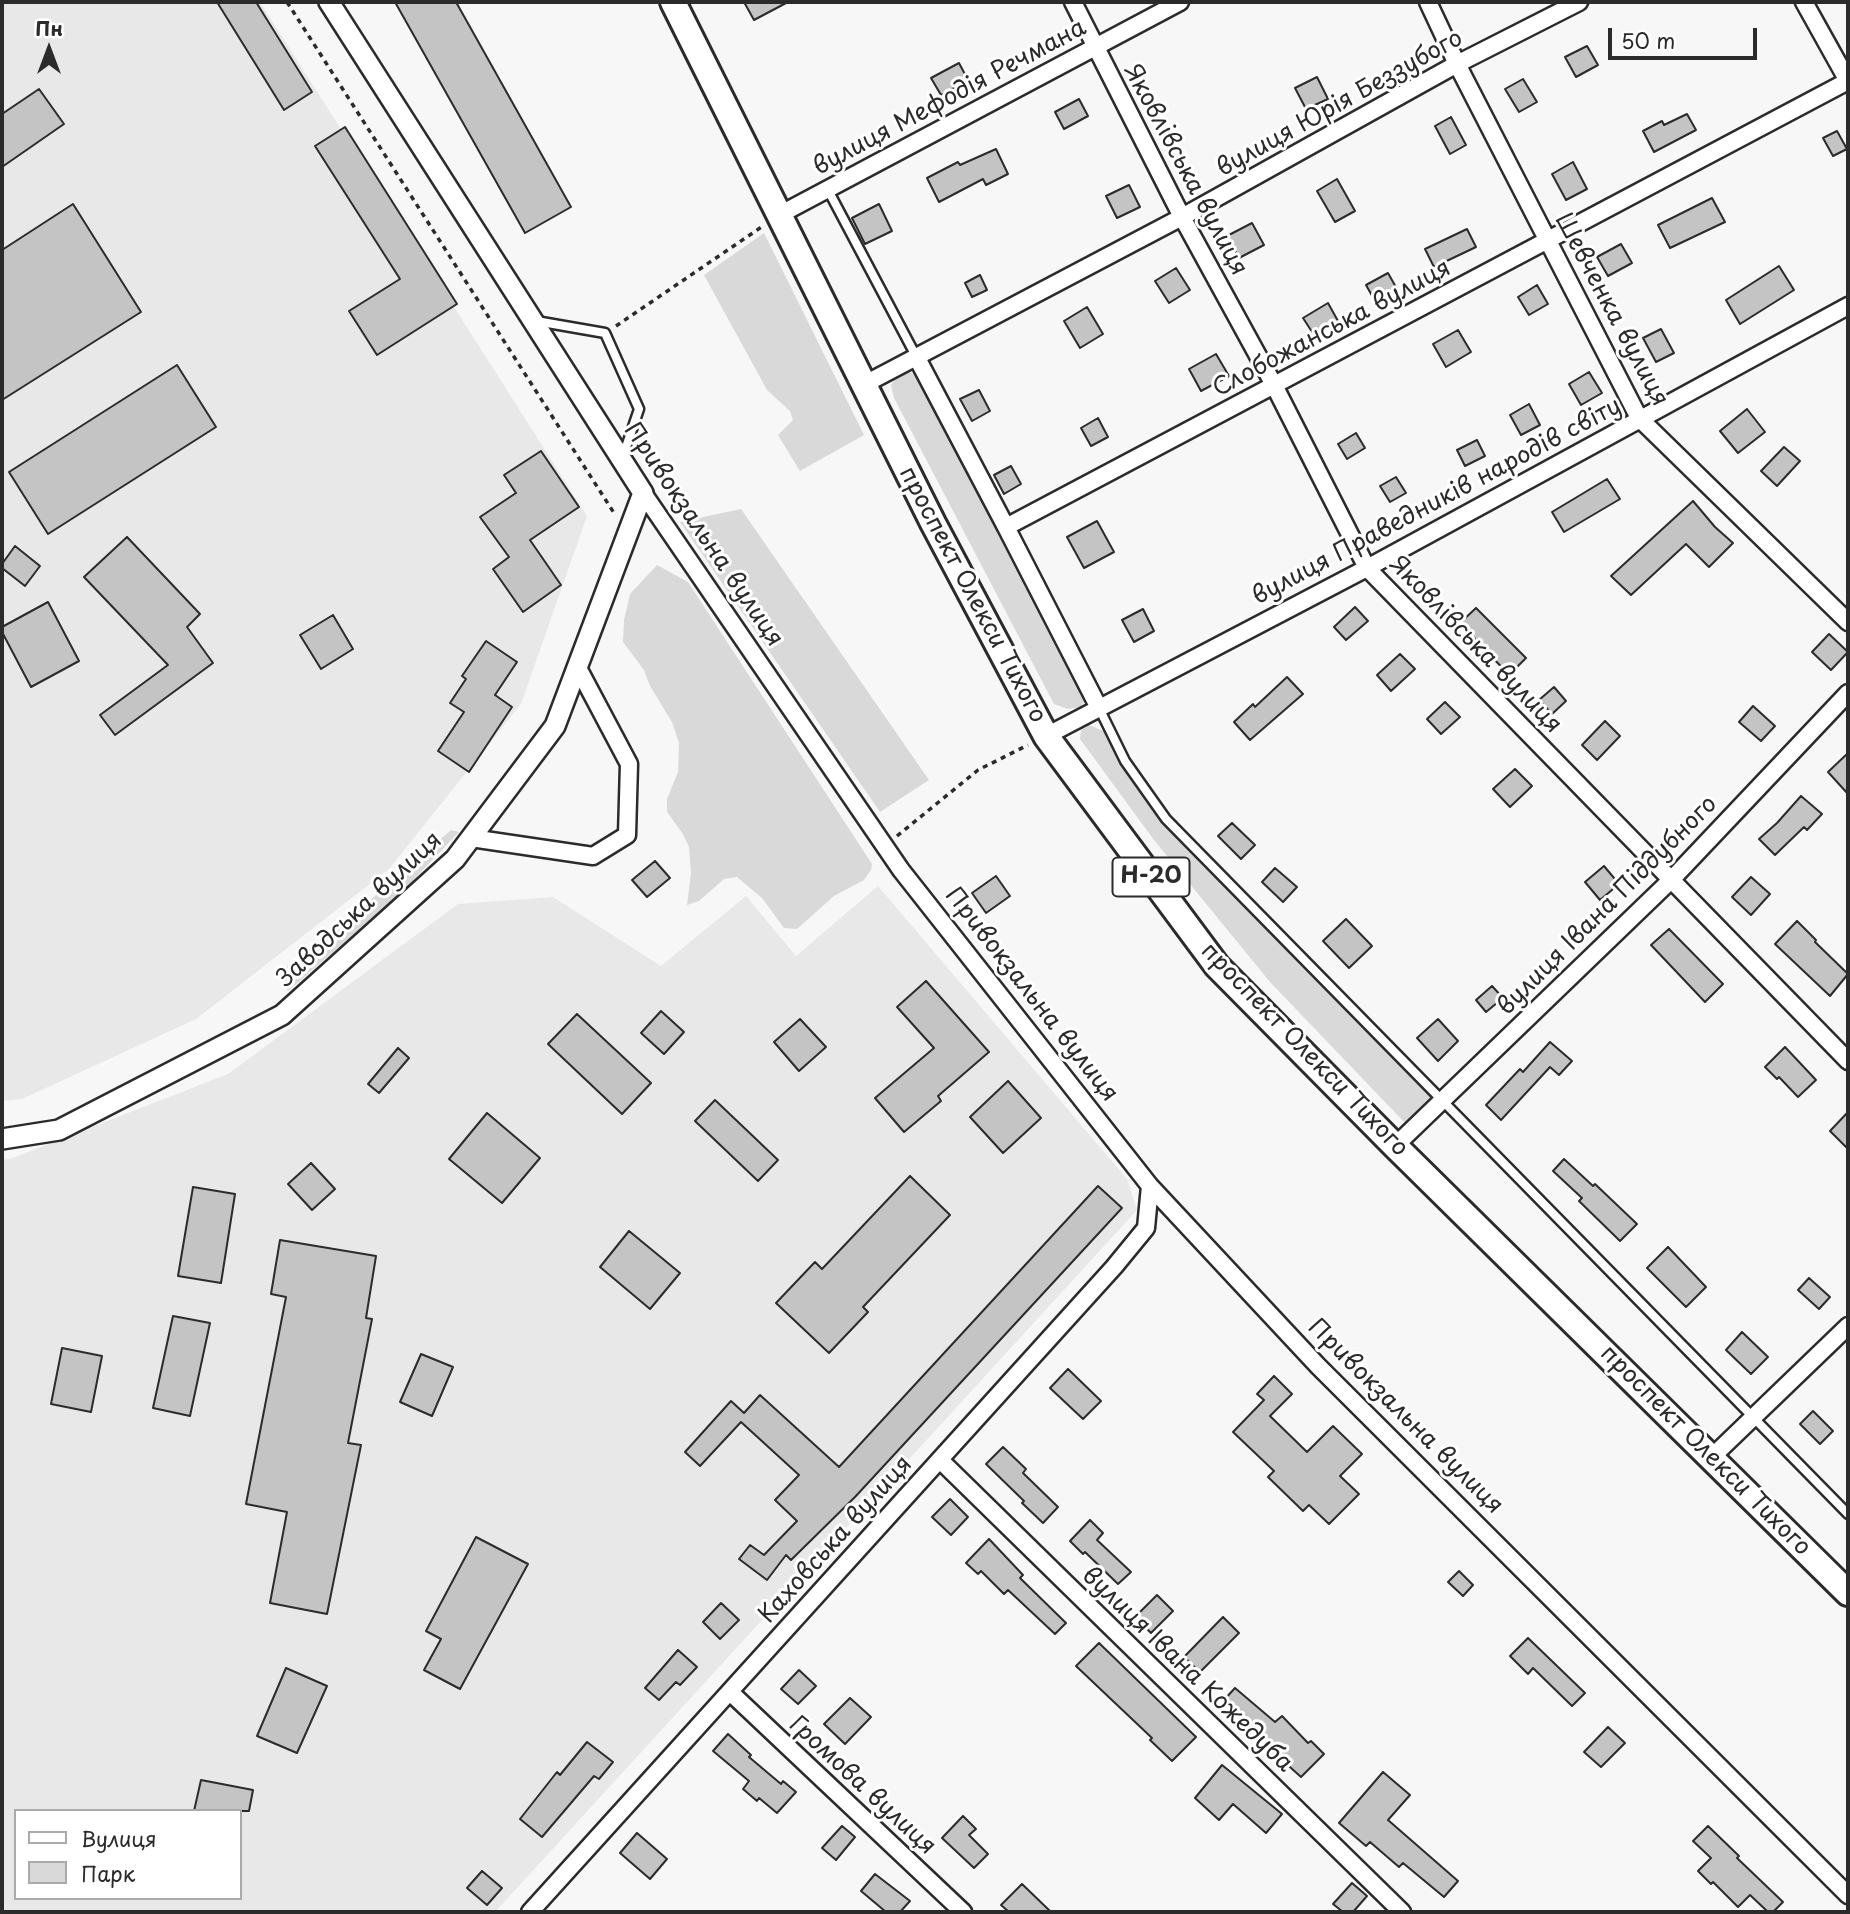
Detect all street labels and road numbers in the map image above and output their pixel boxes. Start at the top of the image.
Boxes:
street label: вулиця Мефодія Речмана [809,14,1091,182]
street label: вулиця Юрія Беззубого [1212,24,1468,184]
street label: Яковлівська вулиця [1117,59,1253,281]
street label: Шевченка вулиця [1548,209,1674,411]
street label: Слобожанська вулиця [1208,254,1456,404]
street label: вулиця Праведників народів світу [1248,392,1626,612]
street label: Привокзальна вулиця [617,418,789,652]
street label: проспект Олекси Тихого [892,462,1052,728]
street label: Яковлівська вулиця [1383,550,1567,740]
street label: вулиця Івана Піддубного [1492,790,1724,1022]
street label: Заводська вулиця [272,826,448,994]
road number: Н-20 [1112,858,1190,897]
street label: Привокзальна вулиця [938,882,1124,1108]
street label: проспект Олекси Тихого [1194,937,1414,1163]
street label: Привокзальна вулиця [1302,1314,1508,1520]
street label: проспект Олекси Тихого [1594,1340,1816,1562]
street label: Каховська вулиця [753,1450,919,1630]
street label: вулиця Івана Кожедуба [1075,1562,1299,1778]
street label: Громова вулиця [783,1711,941,1861]

